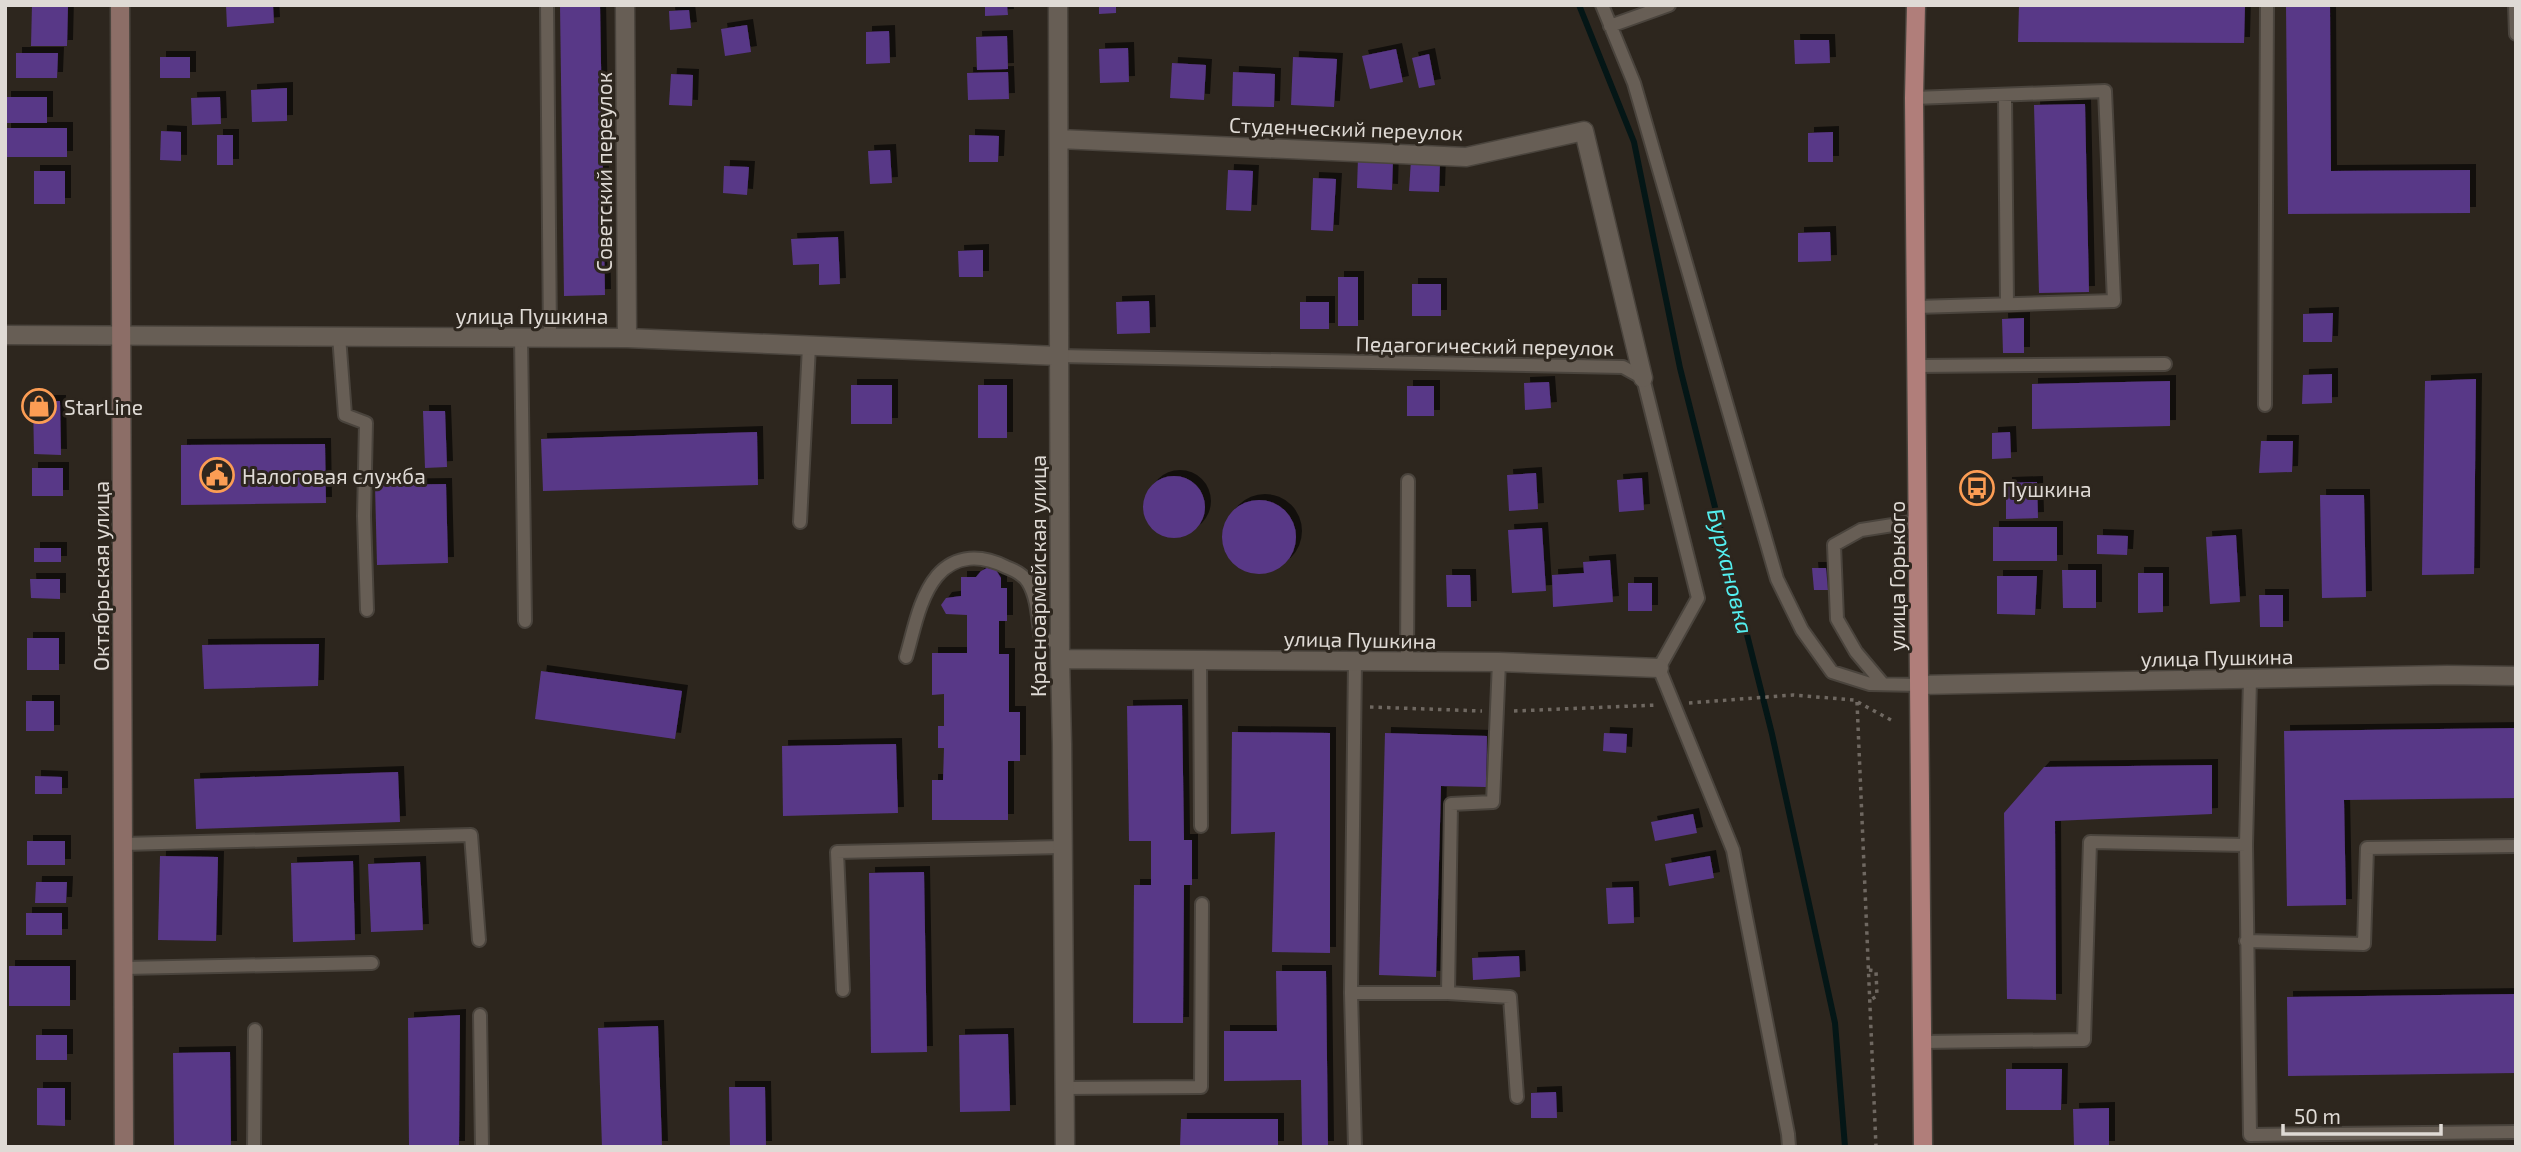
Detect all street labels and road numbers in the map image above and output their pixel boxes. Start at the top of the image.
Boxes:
street label: Советский переулок [591,72,617,272]
street label: Студенческий переулок [1228,111,1464,146]
street label: улица Пушкина [456,303,608,329]
street label: Педагогический переулок [1356,330,1614,361]
street label: Красноармейская улица [1025,455,1051,697]
street label: Октябрьская улица [88,481,114,671]
street label: улица Горького [1884,501,1910,651]
street label: улица Пушкина [1283,625,1437,654]
street label: улица Пушкина [2140,643,2294,672]

